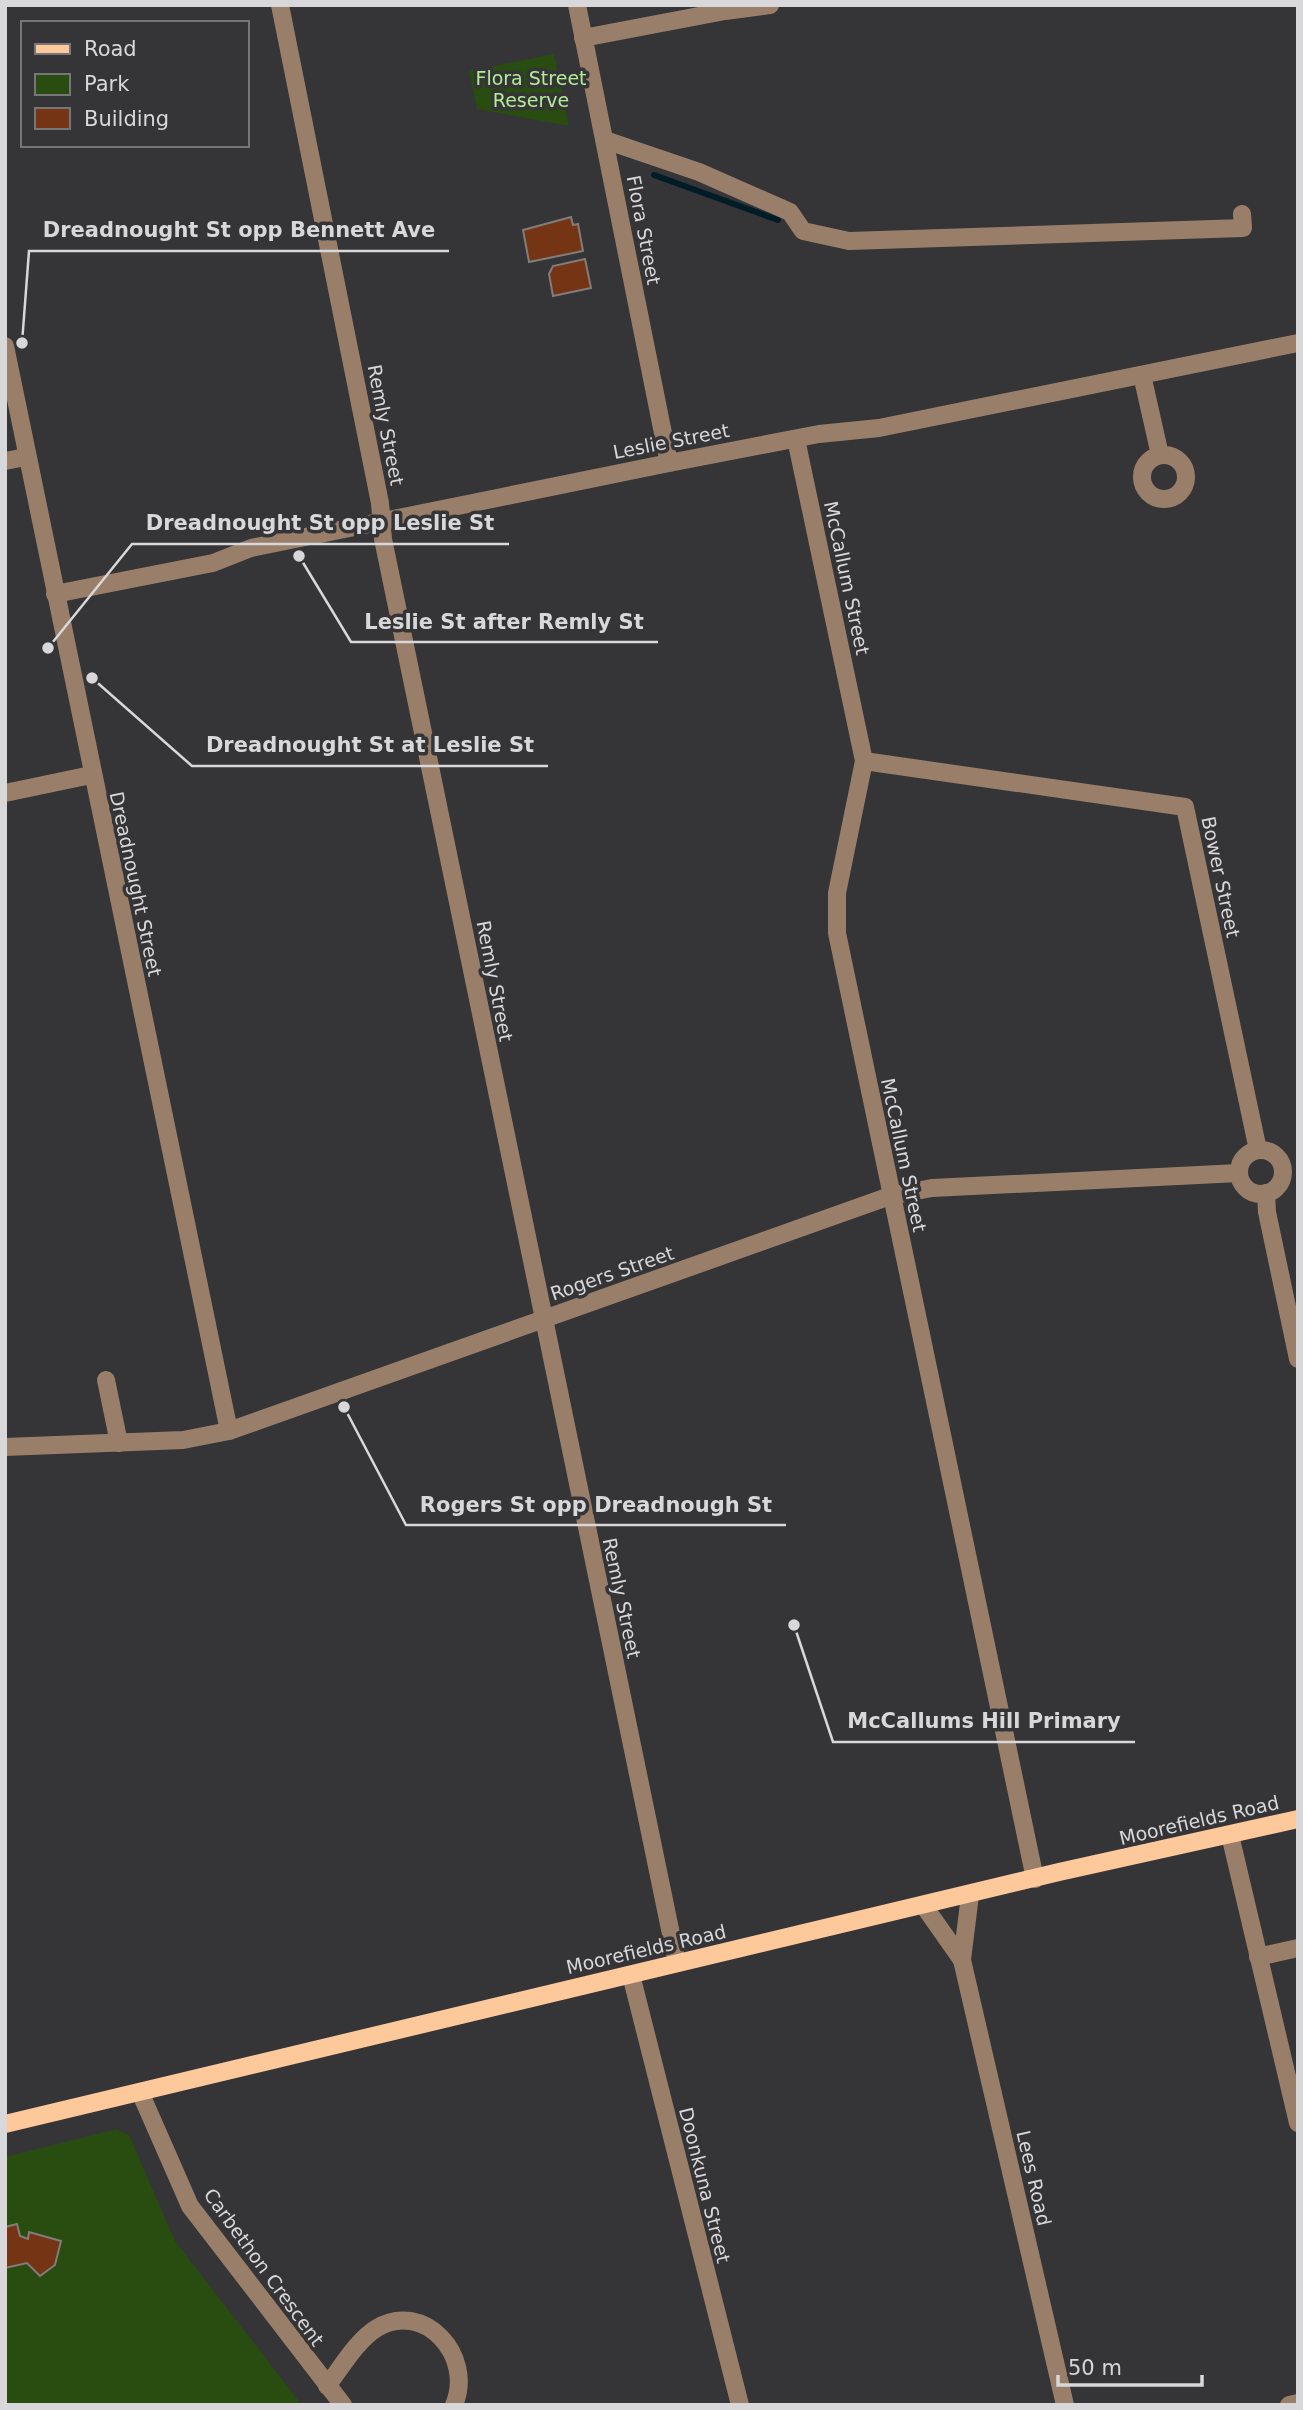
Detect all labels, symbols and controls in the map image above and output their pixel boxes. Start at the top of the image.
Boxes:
legend [21,21,248,147]
text: Road [84,37,137,61]
park label: Flora Street Reserve [475,67,587,111]
text: Park [84,72,130,96]
text: Building [84,107,169,131]
street label: Flora Street [623,173,665,287]
callout: Dreadnought St opp Bennett Ave [29,209,449,251]
text: Dreadnought St opp Bennett Ave [43,218,435,242]
street label: Remly Street [363,363,409,487]
street label: Leslie Street [611,419,731,463]
street label: McCallum Street [820,499,874,657]
callout: Dreadnought St opp Leslie St [132,502,509,544]
text: Dreadnought St opp Leslie St [146,511,494,535]
callout: Leslie St after Remly St [351,600,658,642]
text: Leslie St after Remly St [364,610,644,634]
callout: Dreadnought St at Leslie St [192,724,548,766]
text: Dreadnought St at Leslie St [206,733,534,757]
street label: Dreadnought Street [106,790,166,978]
street label: Bower Street [1197,814,1245,940]
street label: Remly Street [472,919,518,1043]
street label: McCallum Street [877,1076,931,1234]
street label: Rogers Street [547,1242,677,1304]
callout: Rogers St opp Dreadnough St [406,1483,786,1525]
text: Rogers St opp Dreadnough St [420,1493,772,1517]
street label: Remly Street [598,1536,646,1660]
callout: McCallums Hill Primary [833,1700,1135,1742]
text: McCallums Hill Primary [847,1709,1121,1733]
street label: Moorefields Road [1117,1791,1281,1849]
street label: Moorefields Road [564,1920,728,1978]
street label: Doonkuna Street [675,2105,735,2265]
street label: Lees Road [1012,2128,1056,2228]
street label: Carbethon Crescent [199,2184,329,2350]
scale bar [1058,2344,1202,2388]
text: 50 m [1068,2356,1122,2380]

